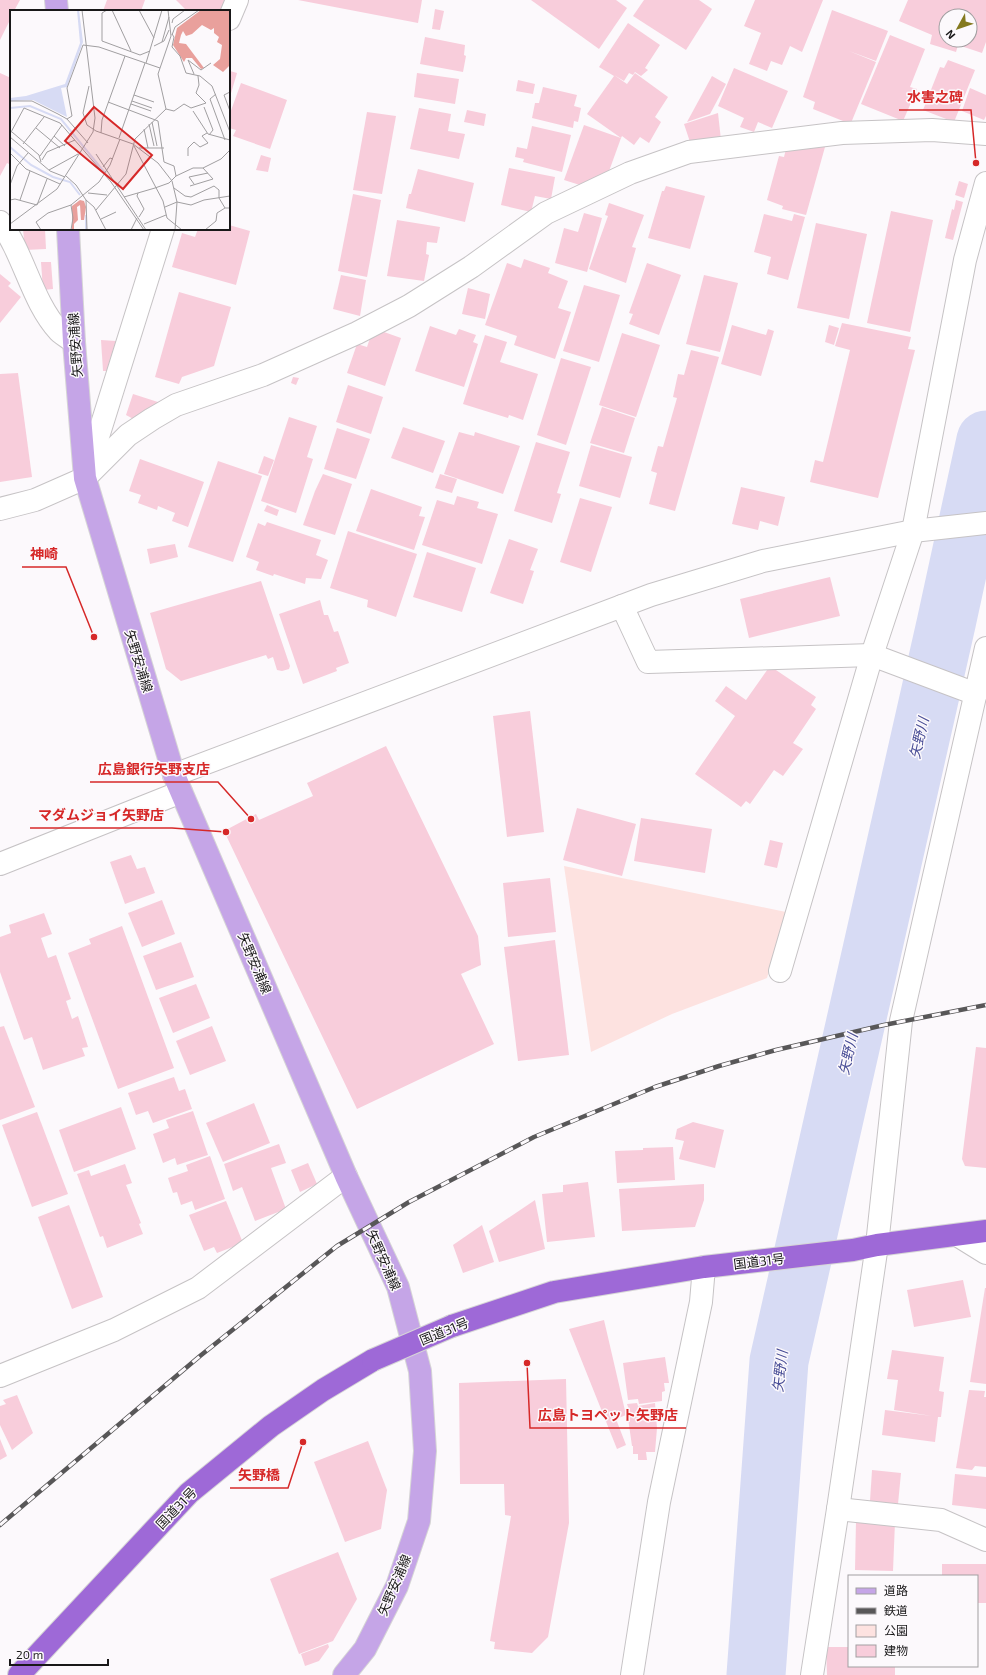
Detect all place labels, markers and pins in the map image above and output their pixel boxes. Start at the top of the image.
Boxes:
callout: 水害之碑 [899,84,971,110]
callout: 神崎 [22,541,66,567]
callout: 広島銀行矢野支店 [90,756,218,782]
callout: マダムジョイ矢野店 [30,802,172,828]
callout: 広島トヨペット矢野店 [530,1402,686,1428]
callout: 矢野橋 [230,1462,288,1488]

